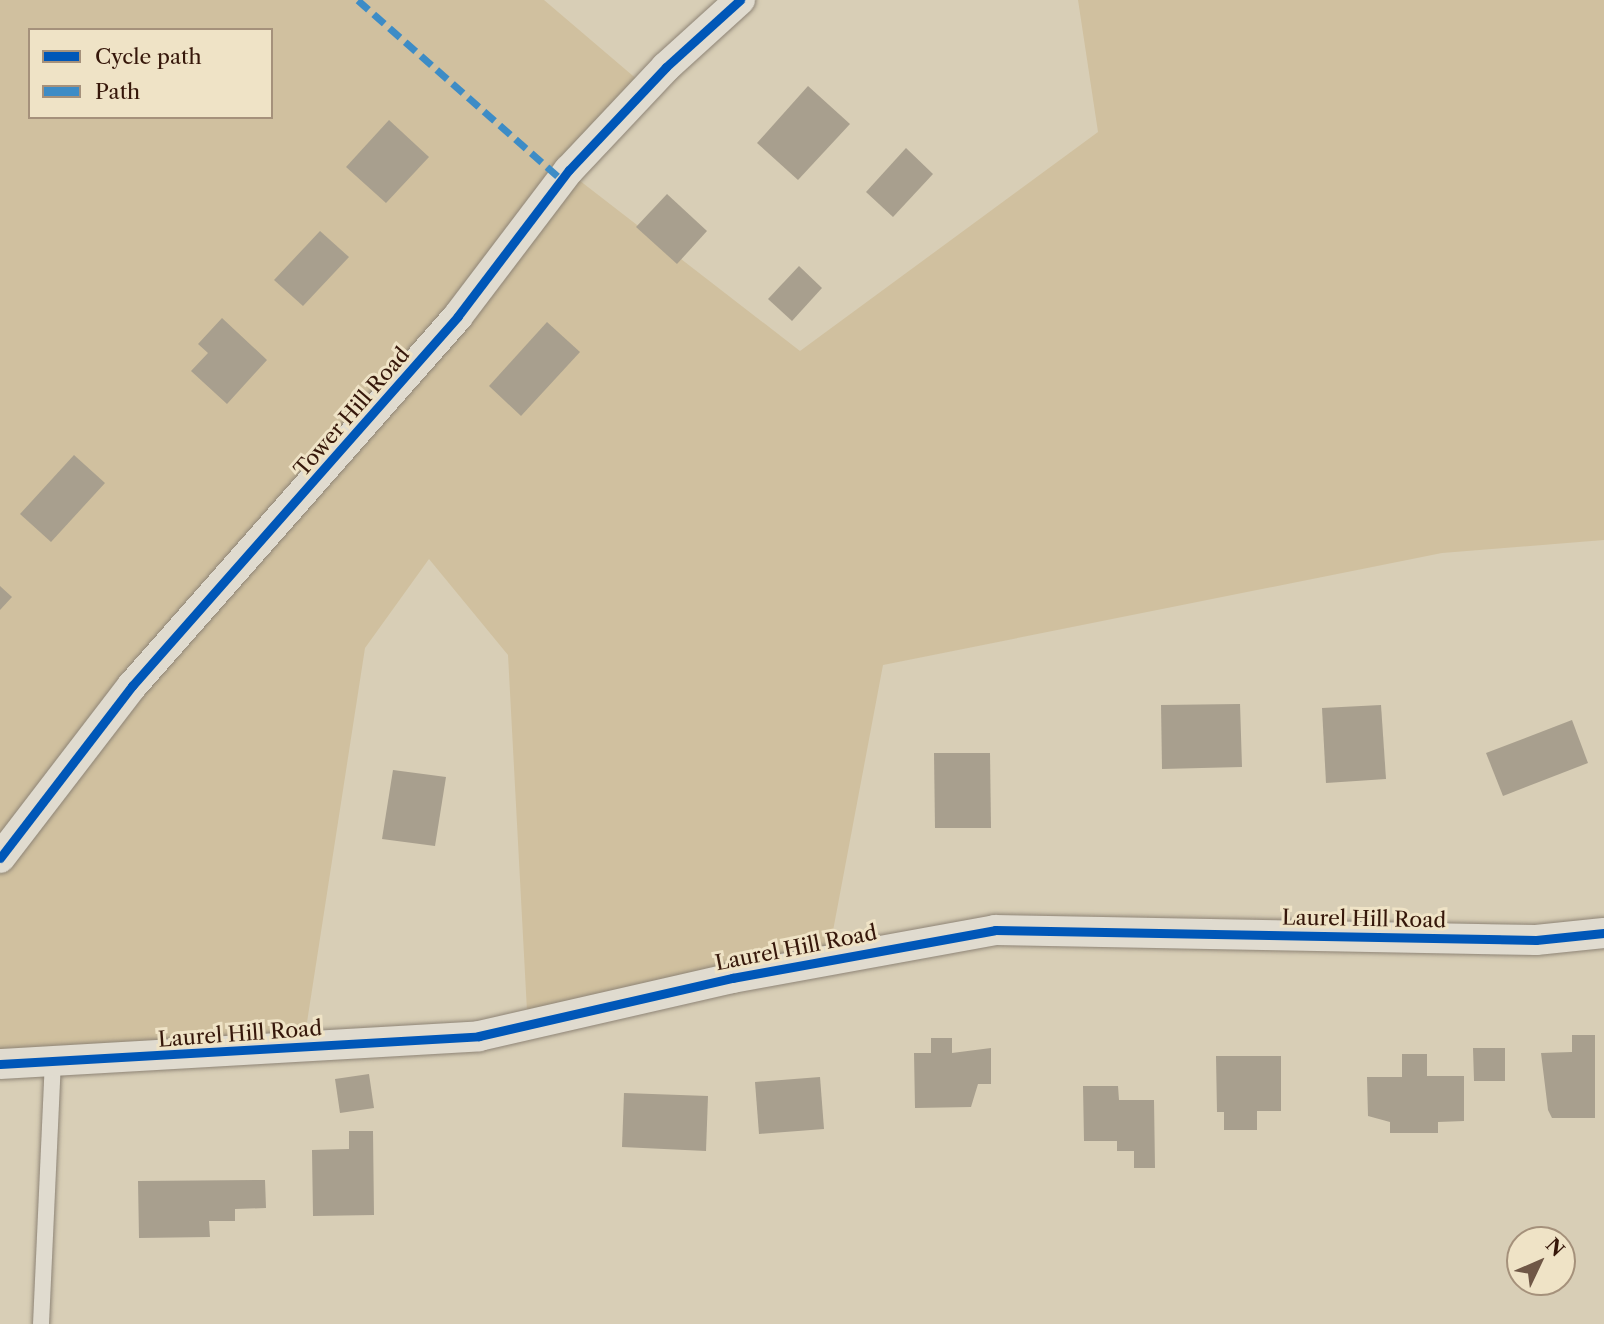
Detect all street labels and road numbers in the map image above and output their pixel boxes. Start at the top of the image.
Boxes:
street label: Tower Hill Road [289,342,415,482]
street label: Laurel Hill Road [1282,905,1446,933]
street label: Laurel Hill Road [713,920,879,976]
street label: Laurel Hill Road [157,1016,323,1052]

